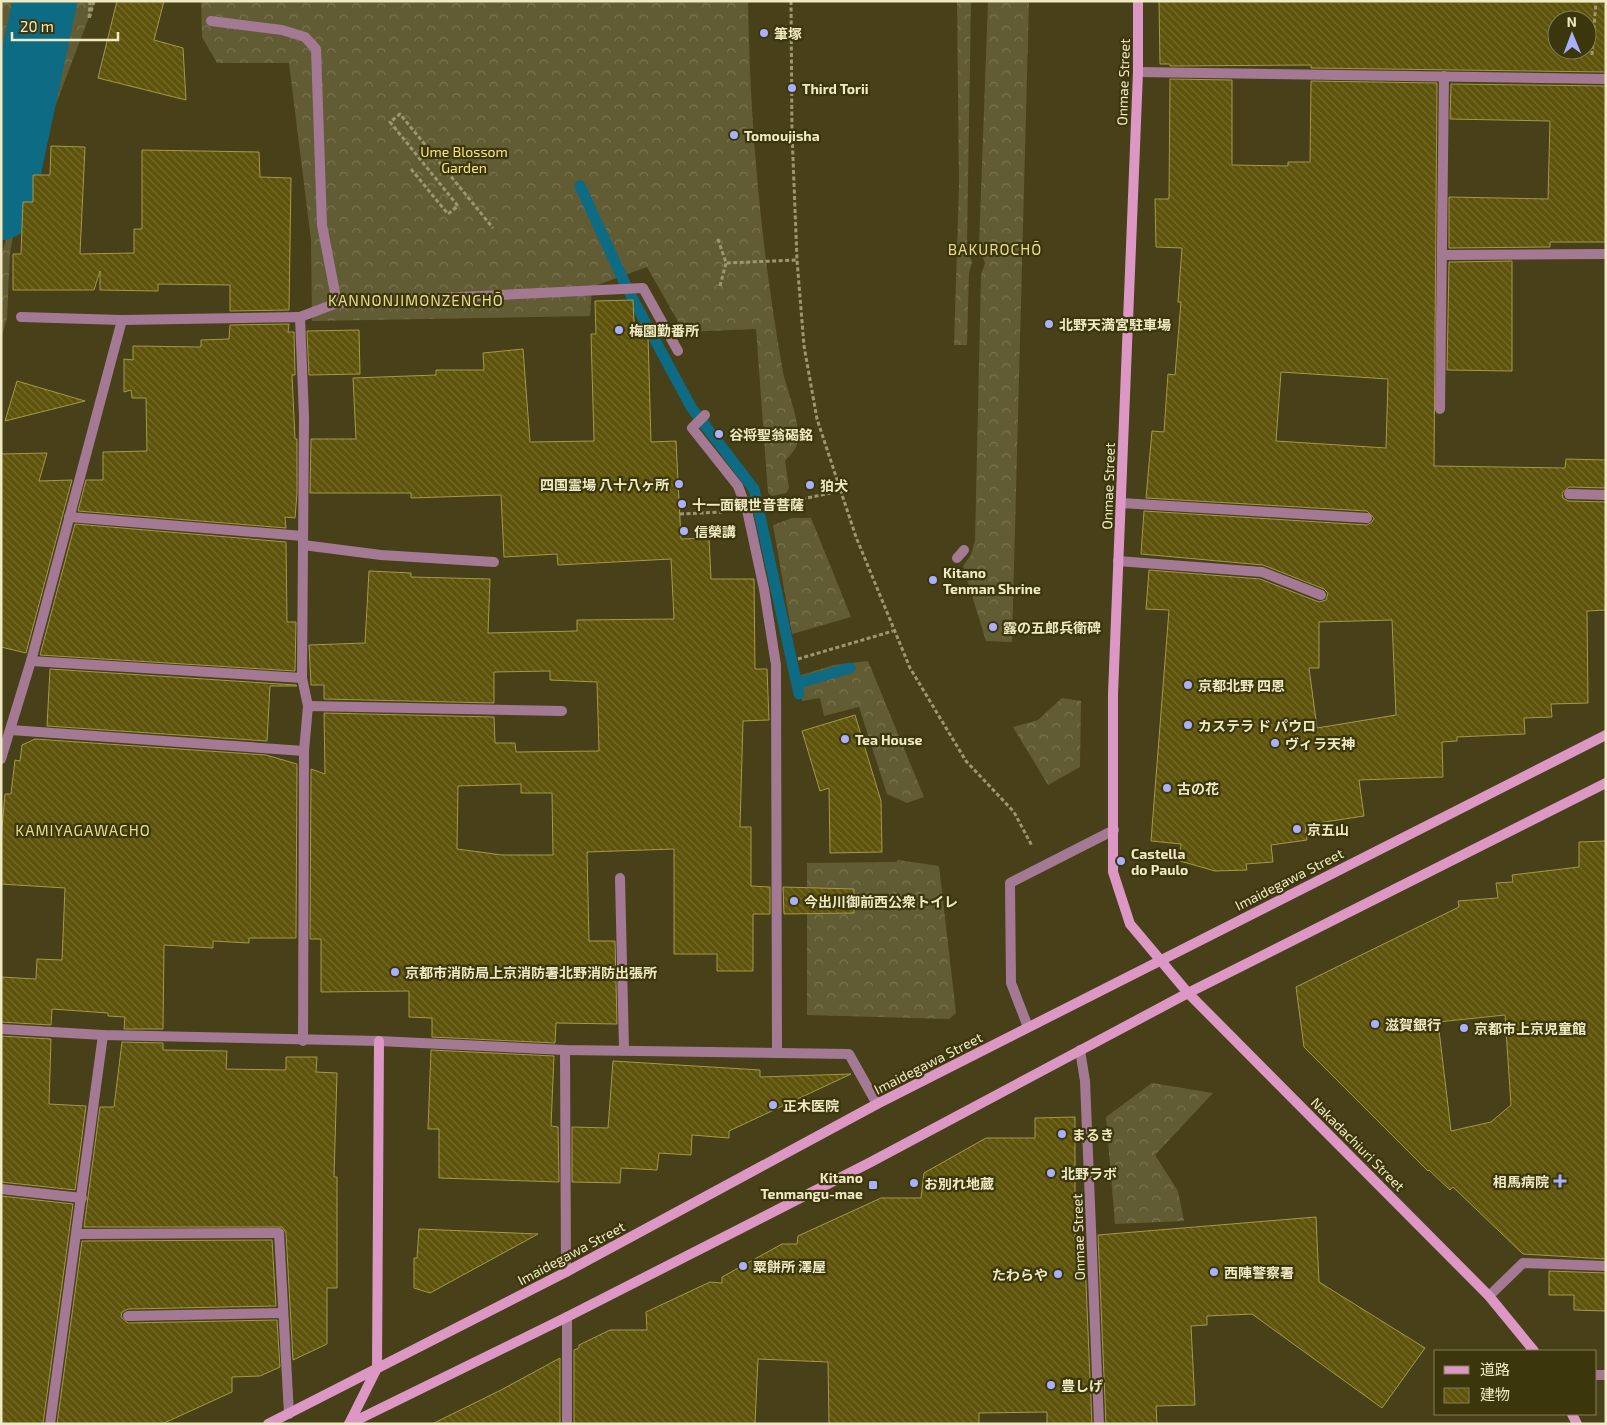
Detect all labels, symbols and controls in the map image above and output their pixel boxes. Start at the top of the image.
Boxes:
scale bar [12,10,119,42]
north arrow [1547,10,1597,60]
text: N [1567,13,1577,30]
text: 20 m [20,17,54,35]
place label: 筆塚 [774,25,802,42]
marker: 筆塚 [758,27,770,39]
street label: Onmae Street [1113,38,1133,126]
place label: Third Torii [802,80,869,97]
marker: Third Torii [786,82,798,94]
place label: Tomoujisha [744,127,820,144]
marker: Tomoujisha [728,129,740,141]
park label: Ume Blossom Garden [420,143,508,176]
district label: BAKUROCHŌ [948,240,1042,258]
district label: KANNONJIMONZENCHŌ [328,291,504,309]
place label: 北野天満宮駐車場 [1059,316,1171,333]
marker: 北野天満宮駐車場 [1043,318,1055,330]
place label: 梅園勤番所 [629,322,699,339]
marker: 梅園勤番所 [613,324,625,336]
place label: 谷将聖翁碣銘 [729,426,813,443]
marker: 谷将聖翁碣銘 [713,428,725,440]
street label: Onmae Street [1098,442,1118,530]
place label: 四国霊場 八十八ヶ所 [540,476,669,493]
place label: 狛犬 [820,477,848,494]
marker: 四国霊場 八十八ヶ所 [673,478,685,490]
marker: 狛犬 [804,479,816,491]
place label: 十一面観世音菩薩 [692,496,804,513]
marker: 十一面観世音菩薩 [676,498,688,510]
place label: 信榮講 [694,523,736,540]
marker: 信榮講 [678,525,690,537]
place label: Kitano Tenman Shrine [943,564,1041,597]
marker: Kitano Tenman Shrine [927,574,939,586]
place label: 露の五郎兵衛碑 [1003,619,1101,636]
marker: 露の五郎兵衛碑 [987,621,999,633]
place label: 京都北野 四恩 [1198,677,1285,694]
marker: 京都北野 四恩 [1182,679,1194,691]
place label: カステラ ド パウロ [1198,717,1316,734]
marker: カステラ ド パウロ [1182,719,1194,731]
place label: Tea House [855,731,923,748]
marker: Tea House [839,733,851,745]
place label: ヴィラ天神 [1285,735,1355,752]
marker: ヴィラ天神 [1269,737,1281,749]
place label: 古の花 [1177,780,1219,797]
marker: 古の花 [1161,782,1173,794]
district label: KAMIYAGAWACHO [15,821,151,839]
place label: 京五山 [1307,821,1349,838]
marker: 京五山 [1291,823,1303,835]
street label: Imaidegawa Street [1232,844,1346,914]
place label: Castella do Paulo [1131,845,1188,878]
marker: Castella do Paulo [1115,855,1127,867]
place label: 今出川御前西公衆トイレ [804,893,958,910]
marker: 今出川御前西公衆トイレ [788,895,800,907]
place label: 京都市消防局上京消防署北野消防出張所 [405,964,657,981]
marker: 京都市消防局上京消防署北野消防出張所 [389,966,401,978]
place label: 滋賀銀行 [1385,1016,1441,1033]
marker: 滋賀銀行 [1369,1018,1381,1030]
place label: 京都市上京児童館 [1474,1020,1586,1037]
marker: 京都市上京児童館 [1458,1022,1470,1034]
street label: Imaidegawa Street [871,1028,985,1098]
street label: Nakadachiuri Street [1308,1094,1408,1194]
place label: 正木医院 [783,1097,839,1114]
marker: 正木医院 [767,1099,779,1111]
place label: まるき [1072,1126,1114,1143]
marker: まるき [1056,1128,1068,1140]
place label: 北野ラボ [1061,1165,1117,1182]
marker: 北野ラボ [1045,1167,1057,1179]
place label: Kitano Tenmangu-mae [760,1169,863,1202]
place label: 相馬病院 [1493,1173,1549,1190]
marker: 相馬病院 [1553,1174,1567,1188]
place label: お別れ地蔵 [924,1175,994,1192]
marker: お別れ地蔵 [908,1177,920,1189]
marker: Kitano Tenmangu-mae [867,1179,879,1191]
street label: Onmae Street [1068,1193,1088,1281]
street label: Imaidegawa Street [514,1217,628,1289]
place label: 粟餅所 澤屋 [753,1258,826,1275]
marker: 粟餅所 澤屋 [737,1260,749,1272]
place label: 西陣警察署 [1224,1264,1294,1281]
place label: たわらや [992,1266,1048,1283]
marker: 西陣警察署 [1208,1266,1220,1278]
marker: たわらや [1052,1268,1064,1280]
legend [1434,1350,1597,1415]
text: 道路 [1480,1360,1510,1378]
place label: 豊しげ [1061,1377,1103,1394]
marker: 豊しげ [1045,1379,1057,1391]
text: 建物 [1480,1385,1510,1403]

